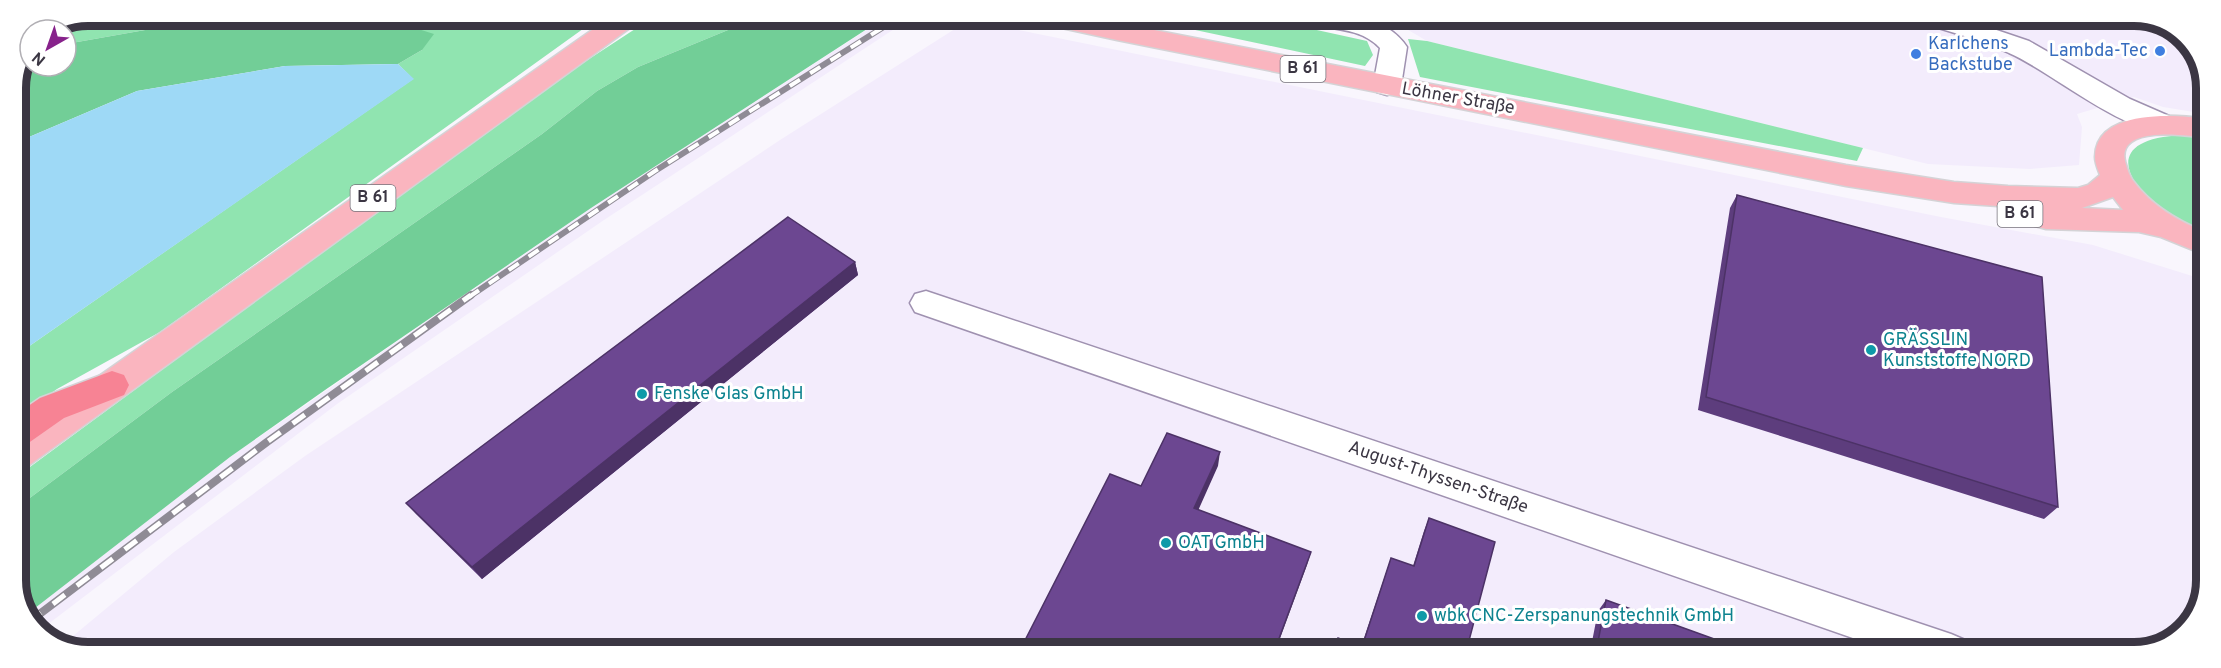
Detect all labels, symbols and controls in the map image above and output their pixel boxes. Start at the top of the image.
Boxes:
north arrow [18,18,78,78]
place label: Karlchens Backstube [1928,33,2013,77]
place label: Lambda-Tec [2049,40,2148,63]
marker: Lambda-Tec [2153,44,2167,58]
text: N [29,47,50,69]
marker: Karlchens Backstube [1909,47,1923,61]
road number: B 61 [1280,56,1326,82]
street label: Löhner Straße [1400,78,1516,120]
road number: B 61 [350,185,395,211]
road number: B 61 [1998,201,2042,227]
place label: GRÄSSLIN Kunststoffe NORD [1883,327,2031,373]
marker: GRÄSSLIN Kunststoffe NORD [1864,343,1878,357]
place label: Fenske Glas GmbH [654,383,804,406]
marker: Fenske Glas GmbH [635,387,649,401]
street label: August-Thyssen-Straße [1345,436,1531,520]
place label: OAT GmbH [1178,532,1265,555]
marker: OAT GmbH [1159,536,1173,550]
place label: wbk CNC-Zerspanungstechnik GmbH [1434,605,1734,628]
marker: wbk CNC-Zerspanungstechnik GmbH [1415,609,1429,623]

